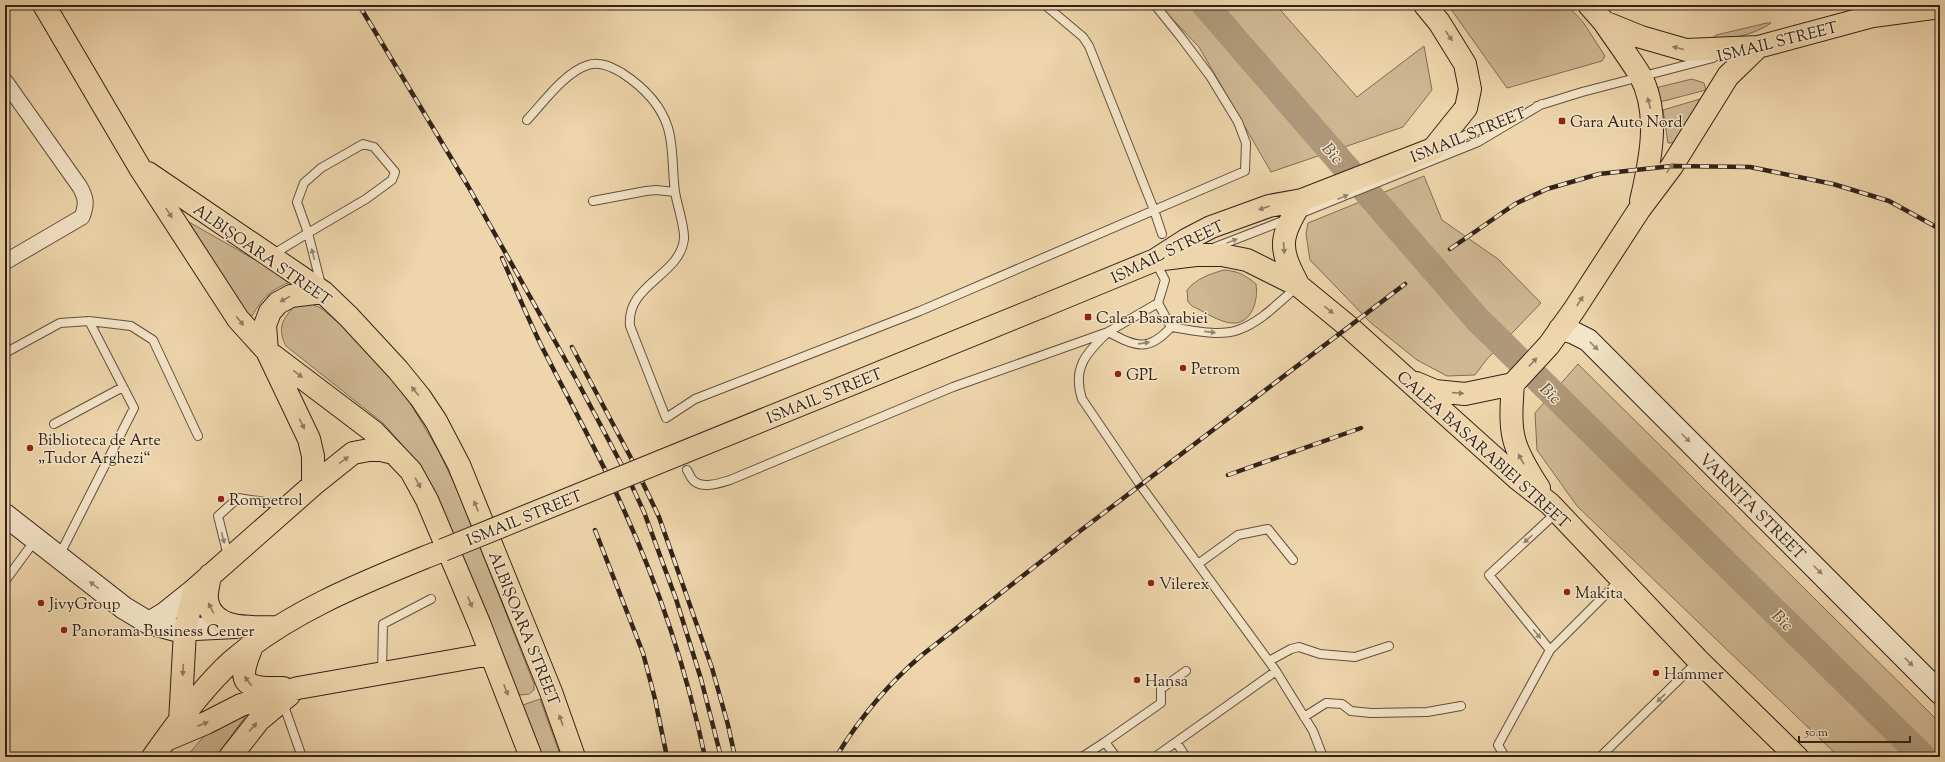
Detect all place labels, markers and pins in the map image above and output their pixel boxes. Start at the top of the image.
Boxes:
place label: Gara Auto Nord [1570,112,1683,135]
marker: Gara Auto Nord [1557,116,1567,126]
place label: Calea Basarabiei [1096,308,1208,331]
marker: Calea Basarabiei [1083,312,1093,322]
place label: Petrom [1191,359,1240,382]
marker: Petrom [1178,363,1188,373]
place label: GPL [1126,365,1158,388]
marker: GPL [1113,369,1123,379]
place label: Biblioteca de Arte „Tudor Arghezi“ [38,430,161,471]
marker: Biblioteca de Arte „Tudor Arghezi“ [25,443,35,453]
place label: Rompetrol [229,490,303,513]
marker: Rompetrol [216,494,226,504]
place label: Vilerex [1159,574,1210,597]
marker: Vilerex [1146,578,1156,588]
place label: Makita [1575,583,1624,606]
marker: Makita [1562,587,1572,597]
place label: JivyGroup [48,594,120,617]
marker: JivyGroup [36,598,46,608]
place label: Panorama Business Center [72,621,255,644]
marker: Panorama Business Center [59,625,69,635]
place label: Hammer [1664,664,1724,687]
marker: Hammer [1651,668,1661,678]
place label: Hansa [1145,671,1189,694]
marker: Hansa [1132,675,1142,685]

